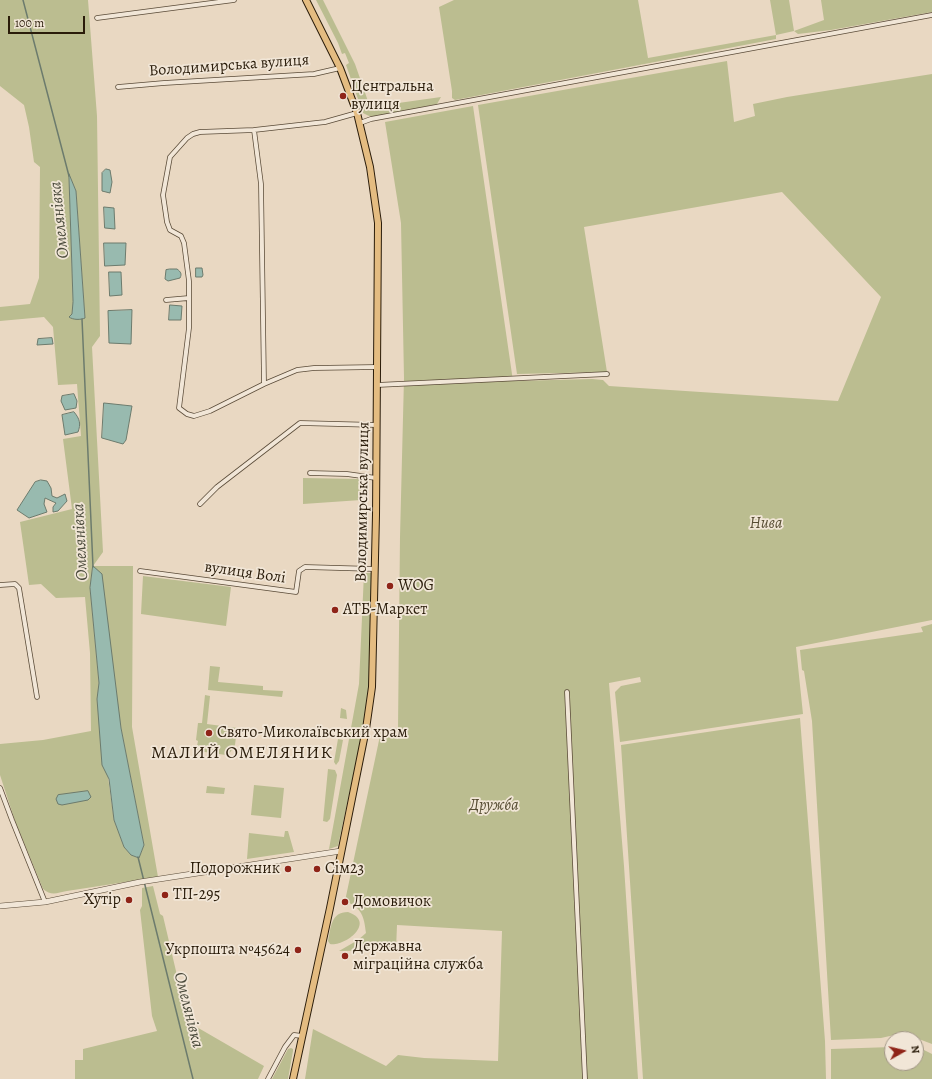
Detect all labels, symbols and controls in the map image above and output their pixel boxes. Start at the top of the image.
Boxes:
scale bar [10,8,87,34]
text: 100 m [15,15,44,31]
street label: Володимирська вулиця [148,51,310,81]
place label: Центральна вулиця [351,77,434,115]
marker: Центральна вулиця [338,91,348,101]
water label: Омелянівка [46,180,74,260]
street label: Володимирська вулиця [352,422,374,582]
water label: Омелянівка [69,503,93,581]
park label: Нива [750,514,782,534]
street label: вулиця Волі [203,558,287,588]
place label: WOG [398,576,434,596]
marker: WOG [385,581,395,591]
place label: АТБ-Маркет [343,600,427,620]
marker: АТБ-Маркет [330,605,340,615]
place label: Свято-Миколаївський храм [217,723,408,743]
marker: Свято-Миколаївський храм [204,728,214,738]
district label: МАЛИЙ ОМЕЛЯНИК [151,743,333,765]
park label: Дружба [469,796,519,816]
place label: Подорожник [190,859,280,879]
place label: Сім23 [325,859,364,879]
marker: Подорожник [283,864,293,874]
marker: Сім23 [312,864,322,874]
place label: ТП-295 [173,885,220,905]
place label: Хутір [84,890,121,910]
marker: ТП-295 [160,890,170,900]
place label: Домовичок [353,892,431,912]
marker: Хутір [124,895,134,905]
marker: Домовичок [340,897,350,907]
place label: Державна міграційна служба [353,937,483,975]
place label: Укрпошта №45624 [165,940,290,960]
marker: Укрпошта №45624 [293,945,303,955]
marker: Державна міграційна служба [340,951,350,961]
water label: Омелянівка [169,970,207,1050]
north arrow [884,1031,924,1071]
text: N [907,1044,923,1054]

